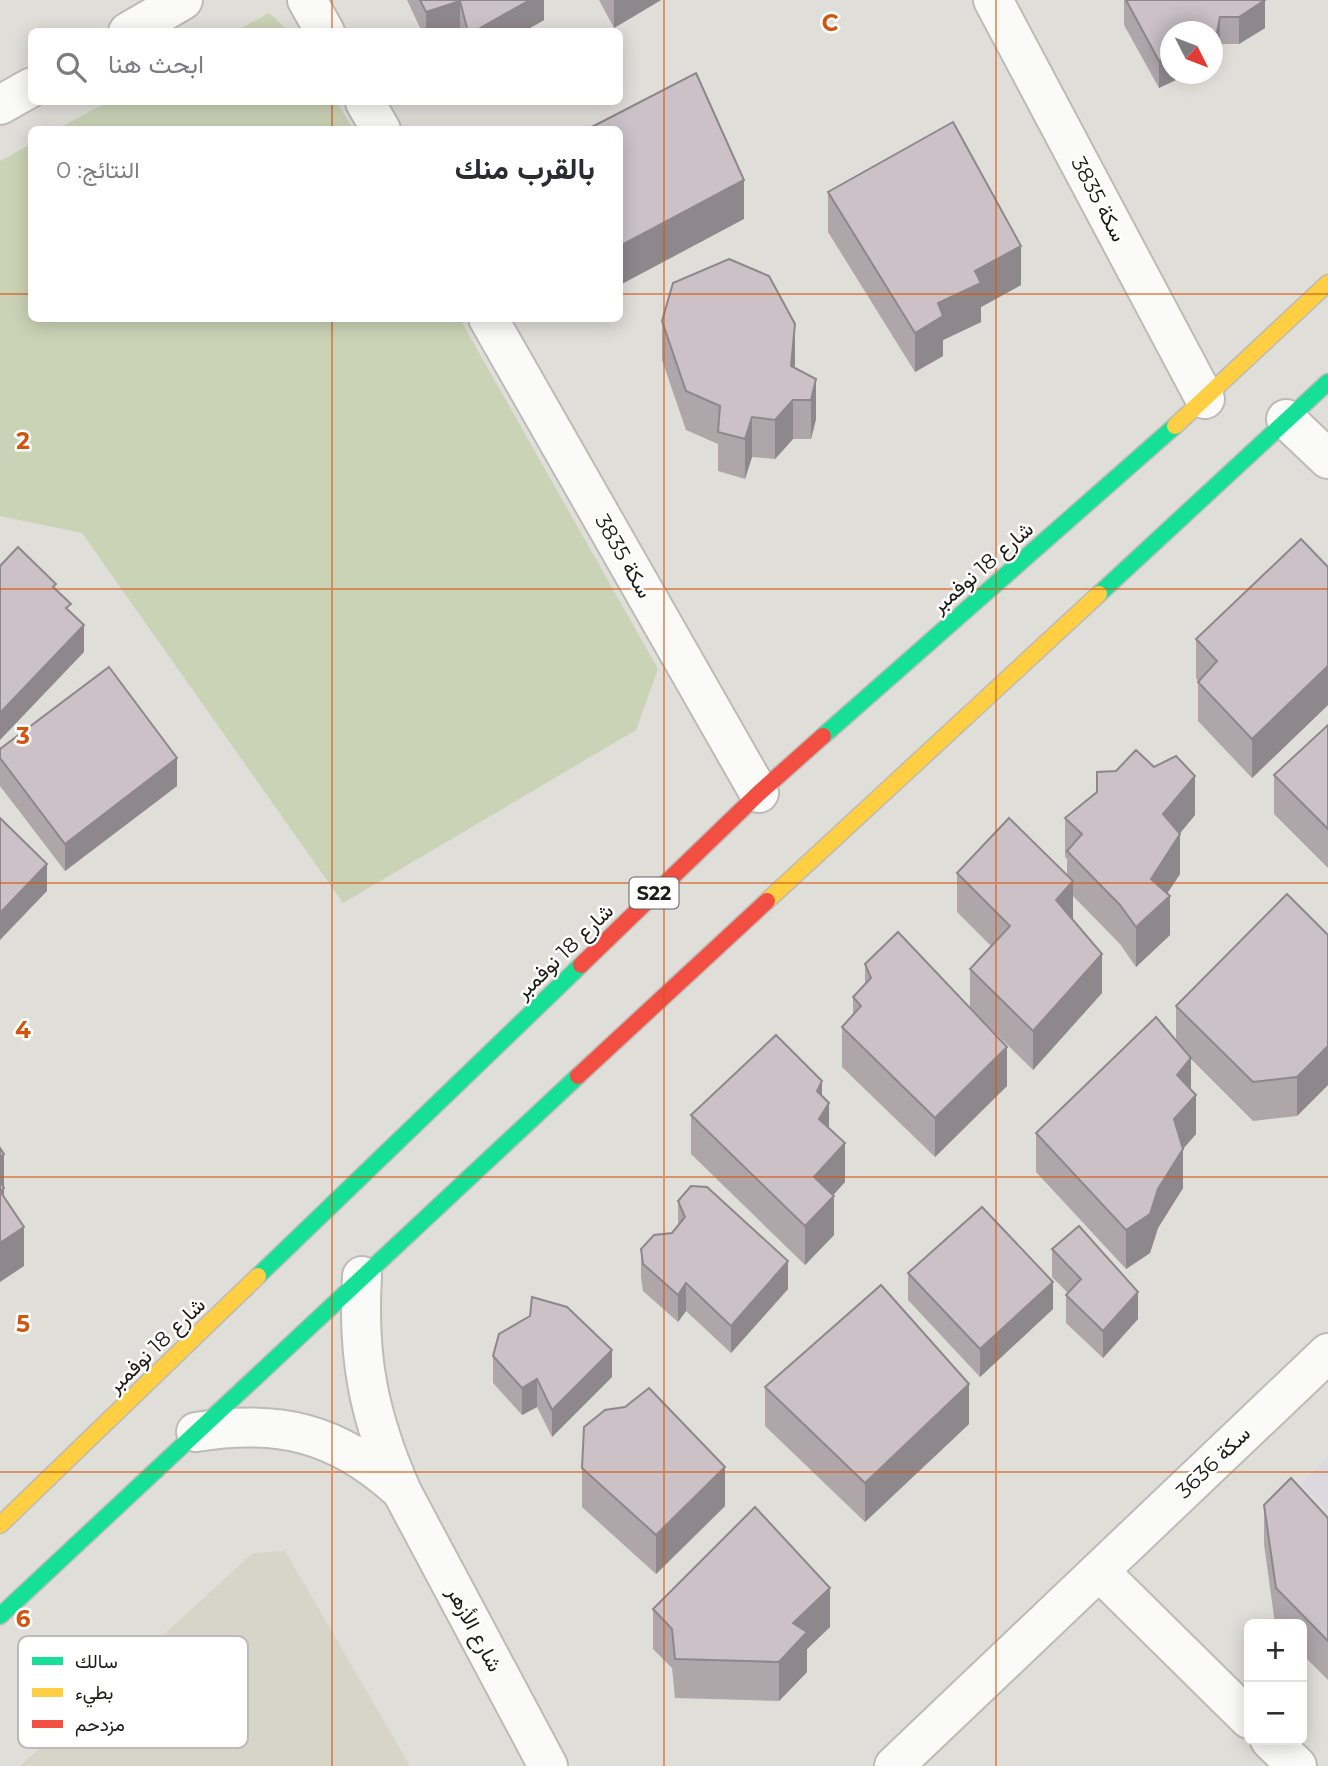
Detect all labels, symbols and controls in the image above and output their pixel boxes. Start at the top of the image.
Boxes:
text: C [822,9,839,37]
north arrow [1160,21,1223,84]
search box [28,28,623,105]
icon: search [52,48,90,86]
text: ابحث هنا [108,48,204,80]
text: بالقرب منك [455,150,595,187]
street label: سكة 3835 [1066,152,1132,246]
text: النتائج: 0 [56,156,140,184]
text: 2 [16,427,30,455]
street label: سكة 3835 [590,510,658,602]
street label: شارع 18 نوفمبر [925,516,1039,620]
text: 3 [15,722,30,750]
road number: S22 [630,878,678,908]
street label: شارع 18 نوفمبر [509,898,620,1006]
text: 4 [15,1016,31,1044]
street label: شارع 18 نوفمبر [101,1292,212,1400]
text: 5 [16,1310,30,1338]
street label: سكة 3636 [1171,1421,1255,1503]
street label: شارع الأزهر [440,1581,508,1677]
text: 6 [16,1605,31,1633]
map controls [1244,1619,1307,1745]
button: + [1244,1619,1307,1682]
legend [18,1636,248,1748]
text: سالك [75,1650,118,1673]
text: بطيء [75,1681,113,1708]
button: − [1244,1682,1307,1745]
text: مزدحم [75,1713,125,1737]

